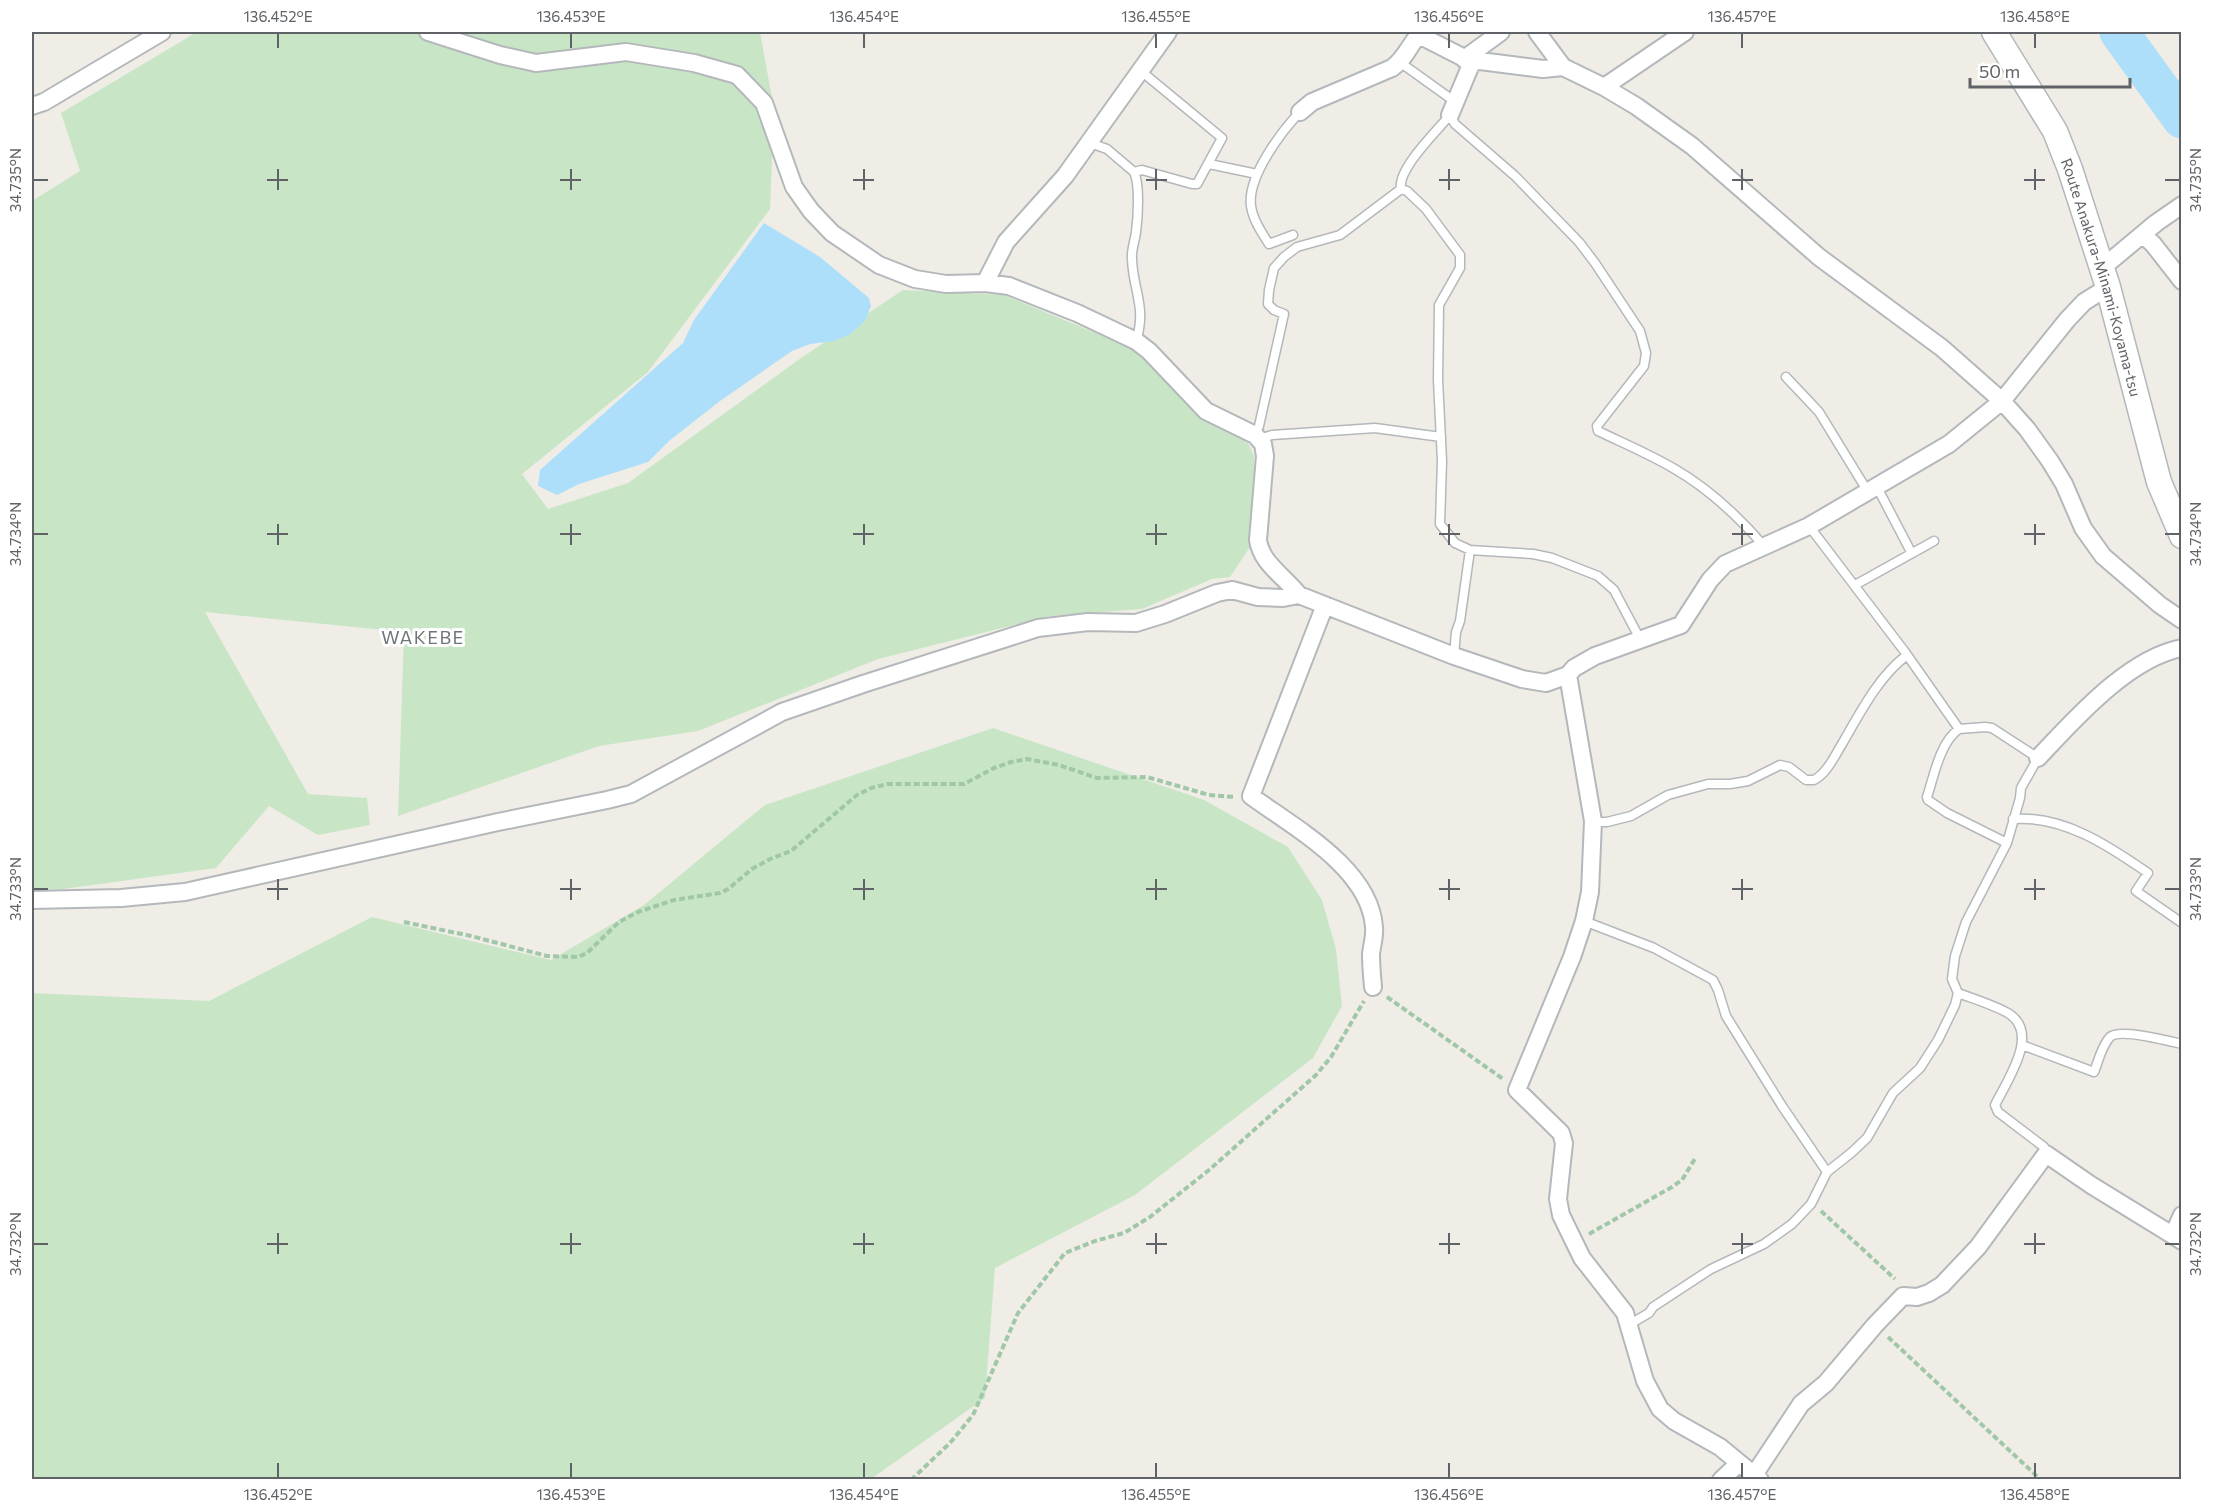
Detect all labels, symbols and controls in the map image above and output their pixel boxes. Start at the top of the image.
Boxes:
text: 136.452°E [243,7,313,25]
text: 136.453°E [536,7,606,25]
text: 136.454°E [829,7,899,25]
text: 136.455°E [1121,7,1191,25]
text: 136.456°E [1414,7,1484,25]
text: 136.457°E [1708,7,1776,25]
text: 136.458°E [2000,7,2070,25]
scale bar [1970,51,2130,89]
text: 50 m [1979,60,2020,82]
text: 34.735°N [6,148,24,212]
text: 34.735°N [2186,148,2204,212]
street label: Route Anakura-Minami-Koyama-tsu [2058,156,2145,398]
text: 34.734°N [6,502,24,566]
text: 34.734°N [2186,502,2204,566]
district label: WAKEBE [381,626,465,648]
text: 34.733°N [6,857,24,921]
text: 34.733°N [2186,857,2204,921]
text: 34.732°N [6,1212,24,1276]
text: 34.732°N [2186,1212,2204,1276]
text: 136.452°E [243,1485,313,1503]
text: 136.453°E [536,1485,606,1503]
text: 136.454°E [829,1485,899,1503]
text: 136.455°E [1121,1485,1191,1503]
text: 136.456°E [1414,1485,1484,1503]
text: 136.457°E [1708,1485,1776,1503]
text: 136.458°E [2000,1485,2070,1503]

